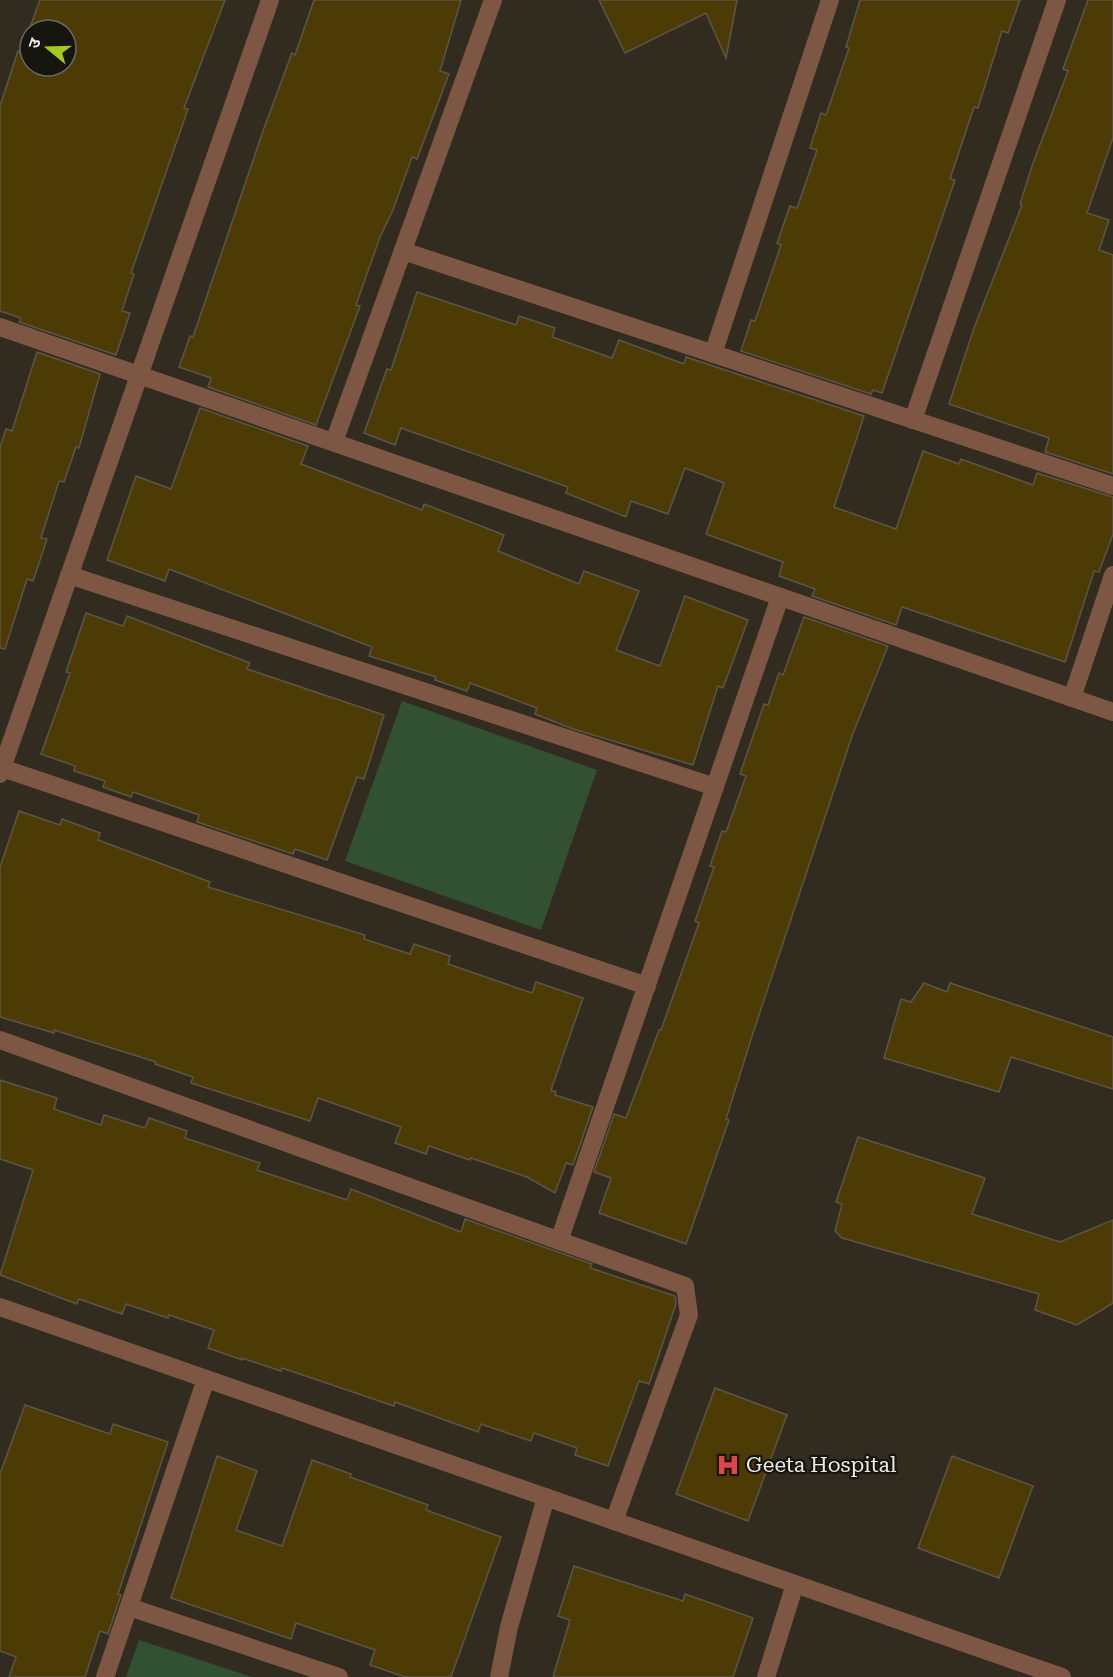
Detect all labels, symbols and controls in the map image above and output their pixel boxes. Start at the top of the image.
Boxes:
north arrow [18,18,78,78]
text: उ [24,35,45,51]
hospital icon: Geeta Hospital [715,1452,741,1478]
place label: Geeta Hospital [746,1453,897,1477]

